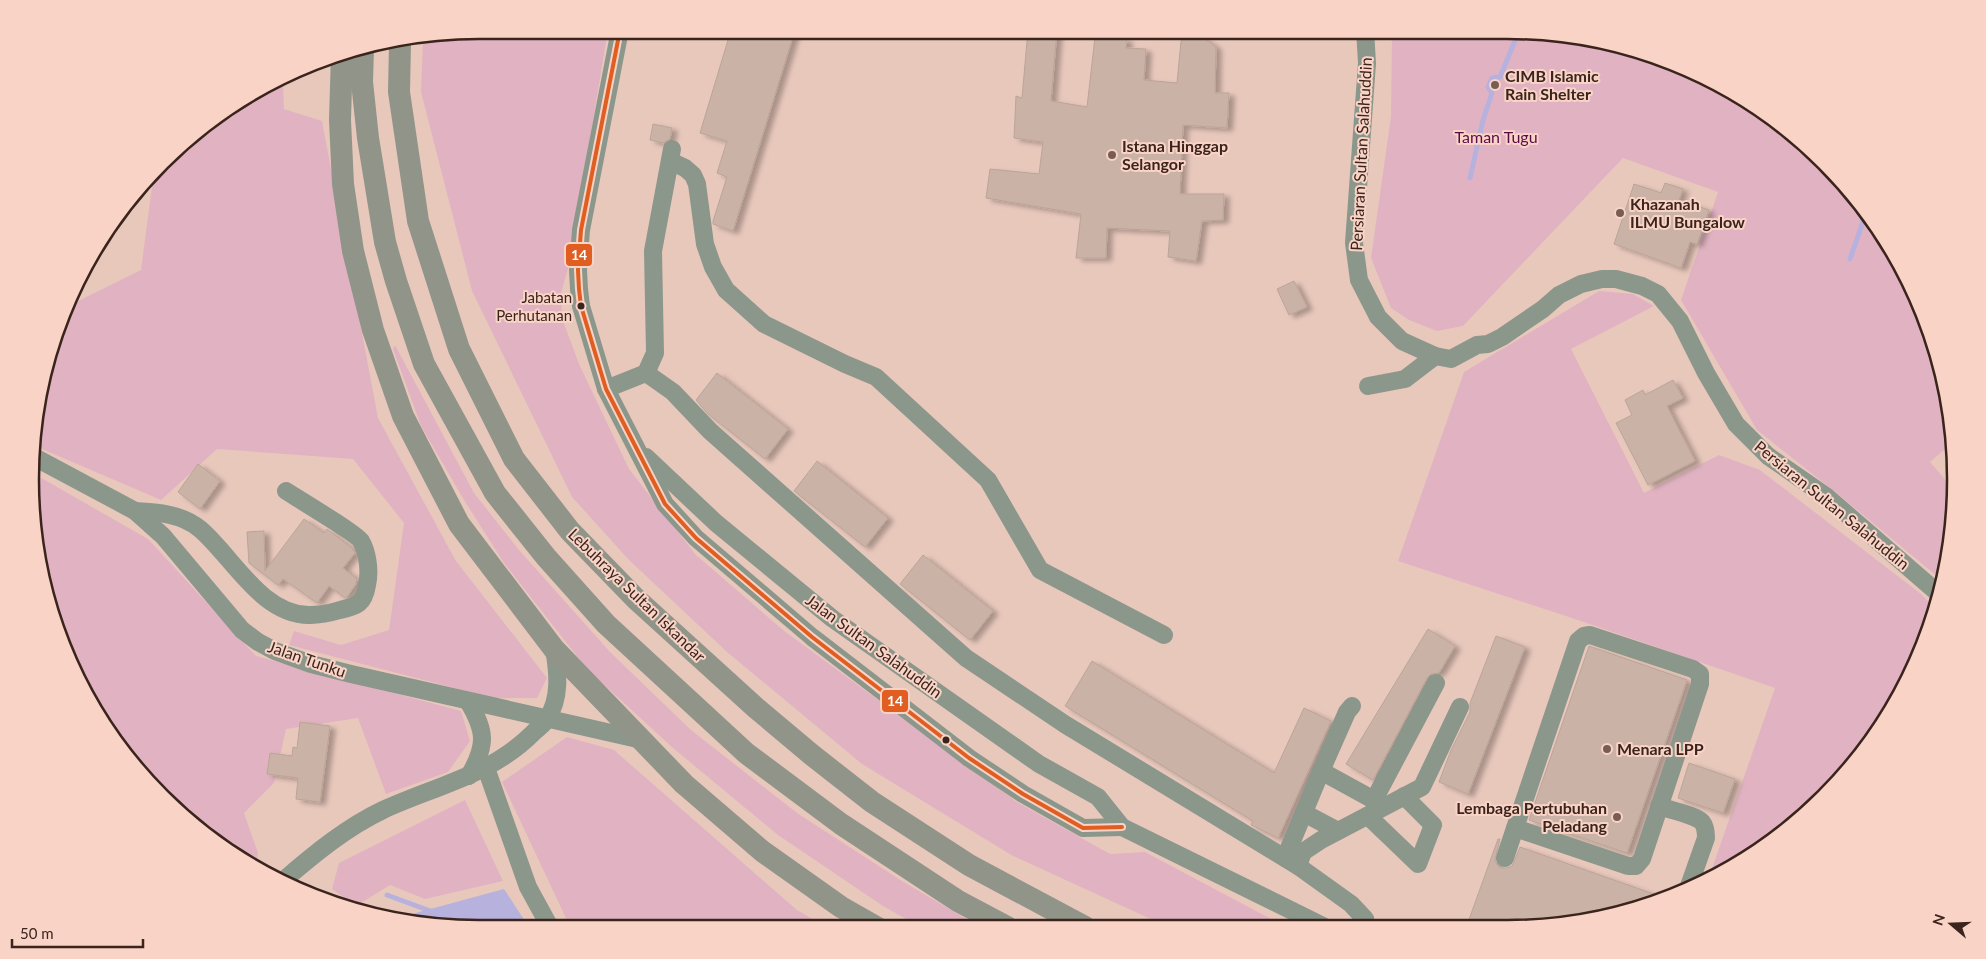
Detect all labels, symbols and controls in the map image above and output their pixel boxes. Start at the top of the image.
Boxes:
street label: Persiaran Sultan Salahuddin [1346,57,1375,251]
place label: CIMB Islamic Rain Shelter [1505,66,1599,103]
marker: CIMB Islamic Rain Shelter [1489,79,1501,91]
park label: Taman Tugu [1454,127,1538,146]
place label: Istana Hinggap Selangor [1122,136,1228,173]
marker: Istana Hinggap Selangor [1106,149,1118,161]
place label: Khazanah ILMU Bungalow [1630,194,1745,231]
marker: Khazanah ILMU Bungalow [1614,207,1626,219]
line badge: 14 [565,243,593,267]
text: 14 [571,246,587,263]
place label: Jabatan Perhutanan [496,288,572,324]
marker: Jabatan Perhutanan [576,301,586,311]
street label: Persiaran Sultan Salahuddin [1751,436,1913,573]
street label: Lebuhraya Sultan Iskandar [565,524,710,665]
street label: Jalan Sultan Salahuddin [802,590,946,701]
street label: Jalan Tunku [266,636,349,681]
line badge: 14 [881,689,909,713]
text: 14 [887,692,903,709]
unlabelled marker [941,735,951,745]
place label: Menara LPP [1617,739,1704,758]
marker: Menara LPP [1601,743,1613,755]
place label: Lembaga Pertubuhan Peladang [1456,798,1608,835]
marker: Lembaga Pertubuhan Peladang [1611,811,1623,823]
north arrow [1926,899,1976,949]
text: N [1928,912,1948,927]
scale bar [12,916,144,948]
text: 50 m [20,924,54,942]

